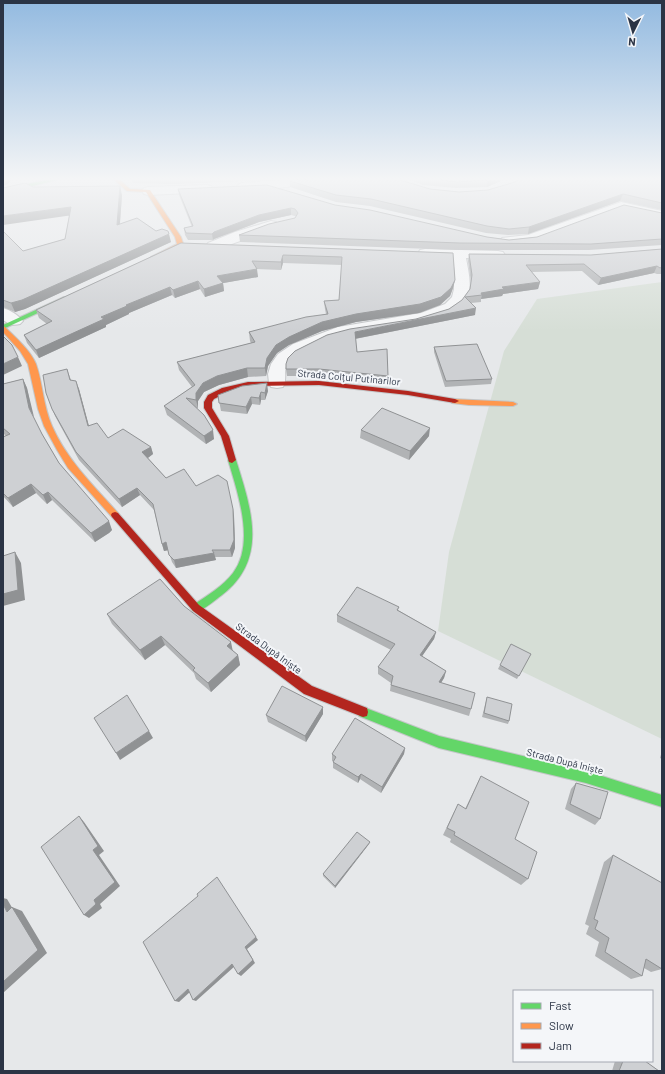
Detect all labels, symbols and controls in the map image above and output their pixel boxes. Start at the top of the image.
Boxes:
north arrow [613,12,653,52]
text: N [628,36,636,49]
street label: Strada Colțul Putinarilor [297,367,401,388]
street label: Strada După Iniște [234,620,304,676]
street label: Strada După Iniște [525,746,605,776]
legend [513,990,653,1062]
text: Fast [549,998,572,1012]
text: Slow [549,1018,574,1032]
text: Jam [549,1038,572,1052]

